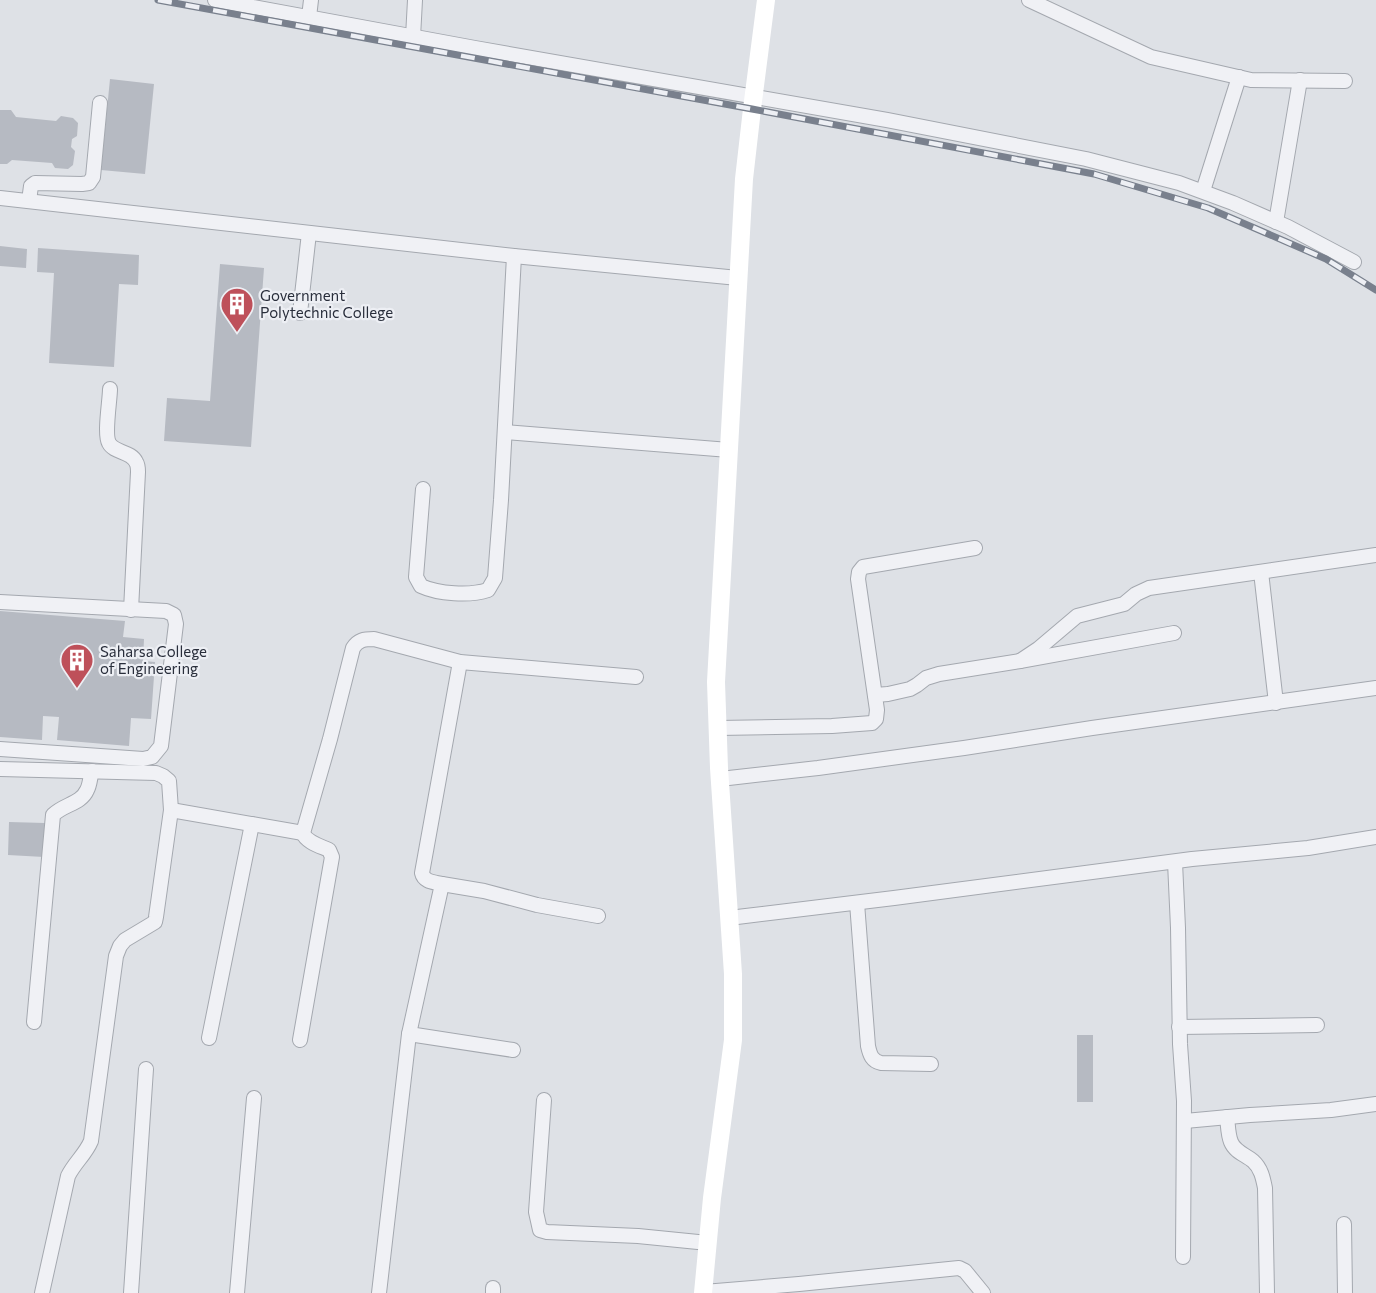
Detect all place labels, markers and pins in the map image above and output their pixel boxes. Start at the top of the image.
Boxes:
building icon: Government Polytechnic College [219,286,255,333]
place label: Government Polytechnic College [260,286,393,321]
building icon: Saharsa College of Engineering [59,642,95,689]
place label: Saharsa College of Engineering [100,642,207,677]

